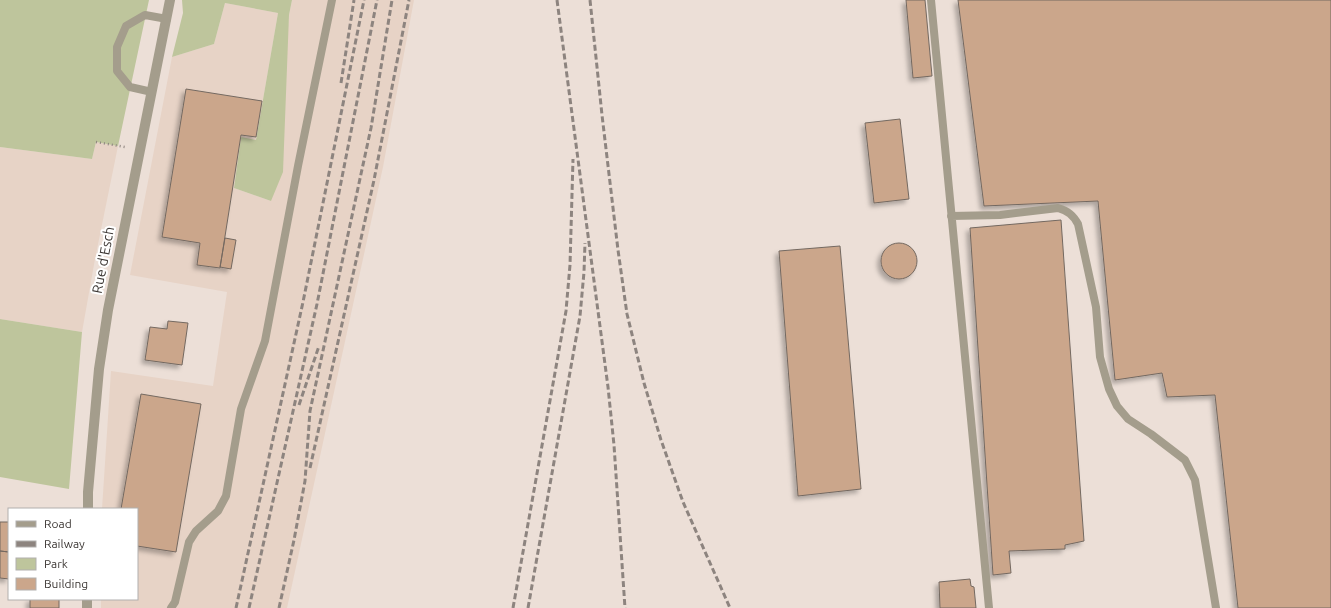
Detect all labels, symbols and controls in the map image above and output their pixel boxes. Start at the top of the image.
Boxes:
street label: Rue d'Esch [89,225,117,295]
legend [8,508,138,600]
text: Road [44,517,72,530]
text: Railway [44,537,85,550]
text: Park [44,557,68,570]
text: Building [44,577,88,590]

